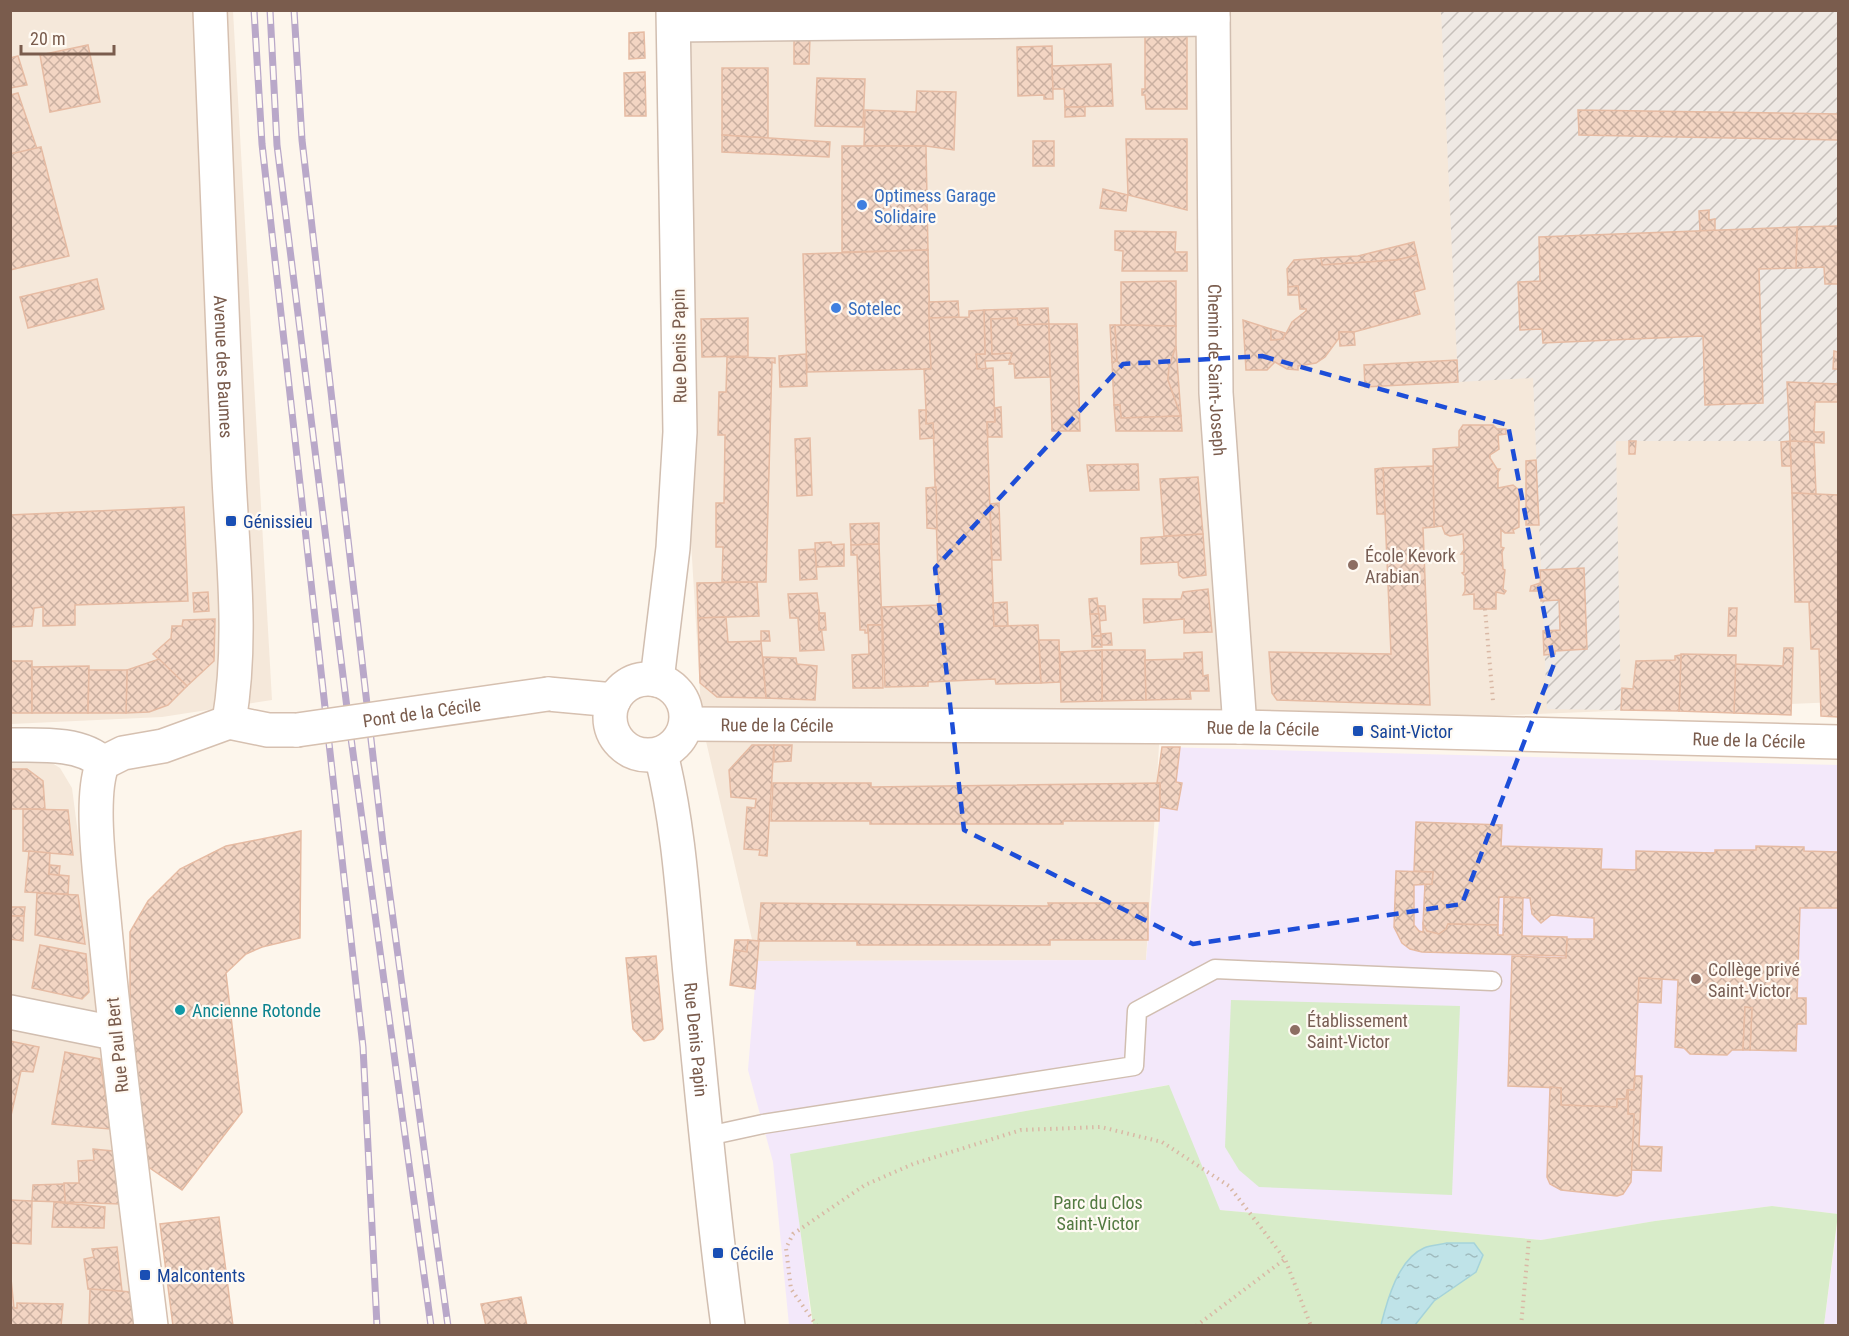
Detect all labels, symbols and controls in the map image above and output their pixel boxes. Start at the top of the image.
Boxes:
scale bar [21,18,114,56]
text: 20 m [30,28,65,49]
place label: Optimess Garage Solidaire [874,185,996,227]
marker: Optimess Garage Solidaire [855,198,869,212]
street label: Chemin de Saint-Joseph [1205,284,1231,457]
street label: Rue Denis Papin [667,288,691,404]
street label: Avenue des Baumes [210,295,238,439]
place label: Sotelec [848,298,901,319]
marker: Sotelec [829,301,843,315]
place label: Génissieu [243,511,313,532]
marker: Génissieu [224,514,238,528]
place label: École Kevork Arabian [1365,545,1456,587]
marker: École Kevork Arabian [1346,558,1360,572]
street label: Pont de la Cécile [361,693,482,731]
street label: Rue de la Cécile [720,714,834,735]
street label: Rue de la Cécile [1206,716,1320,739]
place label: Saint-Victor [1370,721,1453,742]
marker: Saint-Victor [1351,724,1365,738]
street label: Rue de la Cécile [1692,728,1806,752]
place label: Collège privé Saint-Victor [1708,959,1800,1001]
marker: Collège privé Saint-Victor [1689,972,1703,986]
street label: Rue Denis Papin [680,981,713,1098]
street label: Rue Paul Bert [102,996,132,1094]
place label: Ancienne Rotonde [192,1000,321,1021]
marker: Ancienne Rotonde [173,1003,187,1017]
place label: Établissement Saint-Victor [1307,1010,1408,1052]
marker: Établissement Saint-Victor [1288,1023,1302,1037]
park label: Parc du Clos Saint-Victor [1053,1192,1143,1234]
place label: Cécile [730,1243,774,1264]
marker: Cécile [711,1246,725,1260]
place label: Malcontents [157,1265,245,1286]
marker: Malcontents [138,1268,152,1282]

